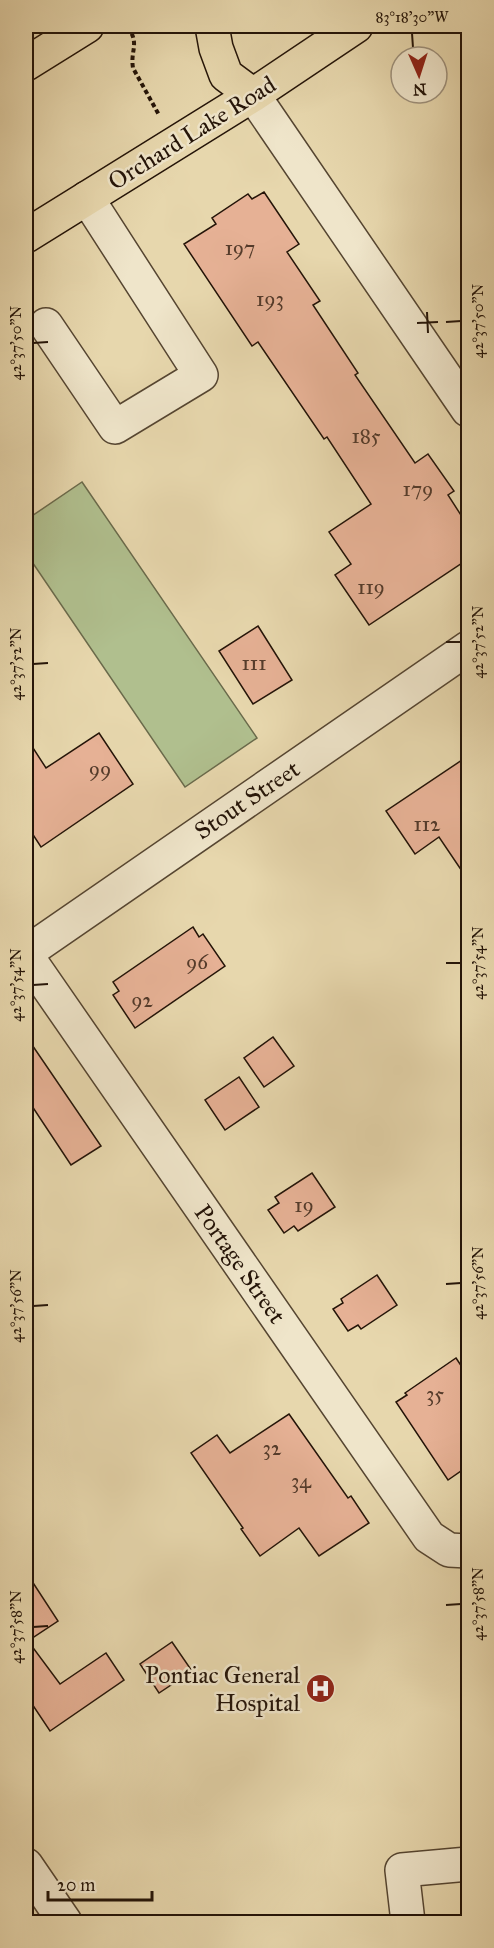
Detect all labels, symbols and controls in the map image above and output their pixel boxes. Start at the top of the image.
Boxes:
text: 83°18'30"W [376,8,449,26]
north arrow [389,45,449,105]
street label: Orchard Lake Road [103,69,281,197]
text: N [412,80,427,99]
house number: 197 [225,235,255,261]
text: 42°37'50"N [469,284,487,358]
house number: 193 [256,286,284,312]
text: 42°37'50"N [7,306,25,380]
house number: 185 [351,423,381,449]
house number: 179 [403,476,433,502]
house number: 119 [357,574,385,600]
text: 42°37'52"N [469,605,487,679]
text: 42°37'52"N [7,627,25,701]
house number: 111 [242,650,266,676]
street label: Stout Street [189,754,306,846]
house number: 99 [89,756,111,782]
house number: 112 [414,811,441,837]
text: 42°37'54"N [469,926,487,1000]
text: 42°37'54"N [7,948,25,1022]
house number: 96 [186,949,209,975]
house number: 92 [131,987,153,1013]
house number: 19 [294,1192,314,1218]
street label: Portage Street [188,1198,292,1330]
text: 42°37'56"N [469,1246,487,1320]
text: 42°37'56"N [7,1269,25,1343]
house number: 35 [426,1381,444,1407]
house number: 32 [263,1435,282,1461]
house number: 34 [291,1468,312,1494]
text: 42°37'58"N [469,1567,487,1641]
text: 42°37'58"N [7,1590,25,1664]
place label: Pontiac General Hospital [145,1660,301,1718]
hospital icon: Pontiac General Hospital [305,1673,337,1705]
scale bar [48,1864,152,1902]
text: 20 m [57,1874,95,1896]

